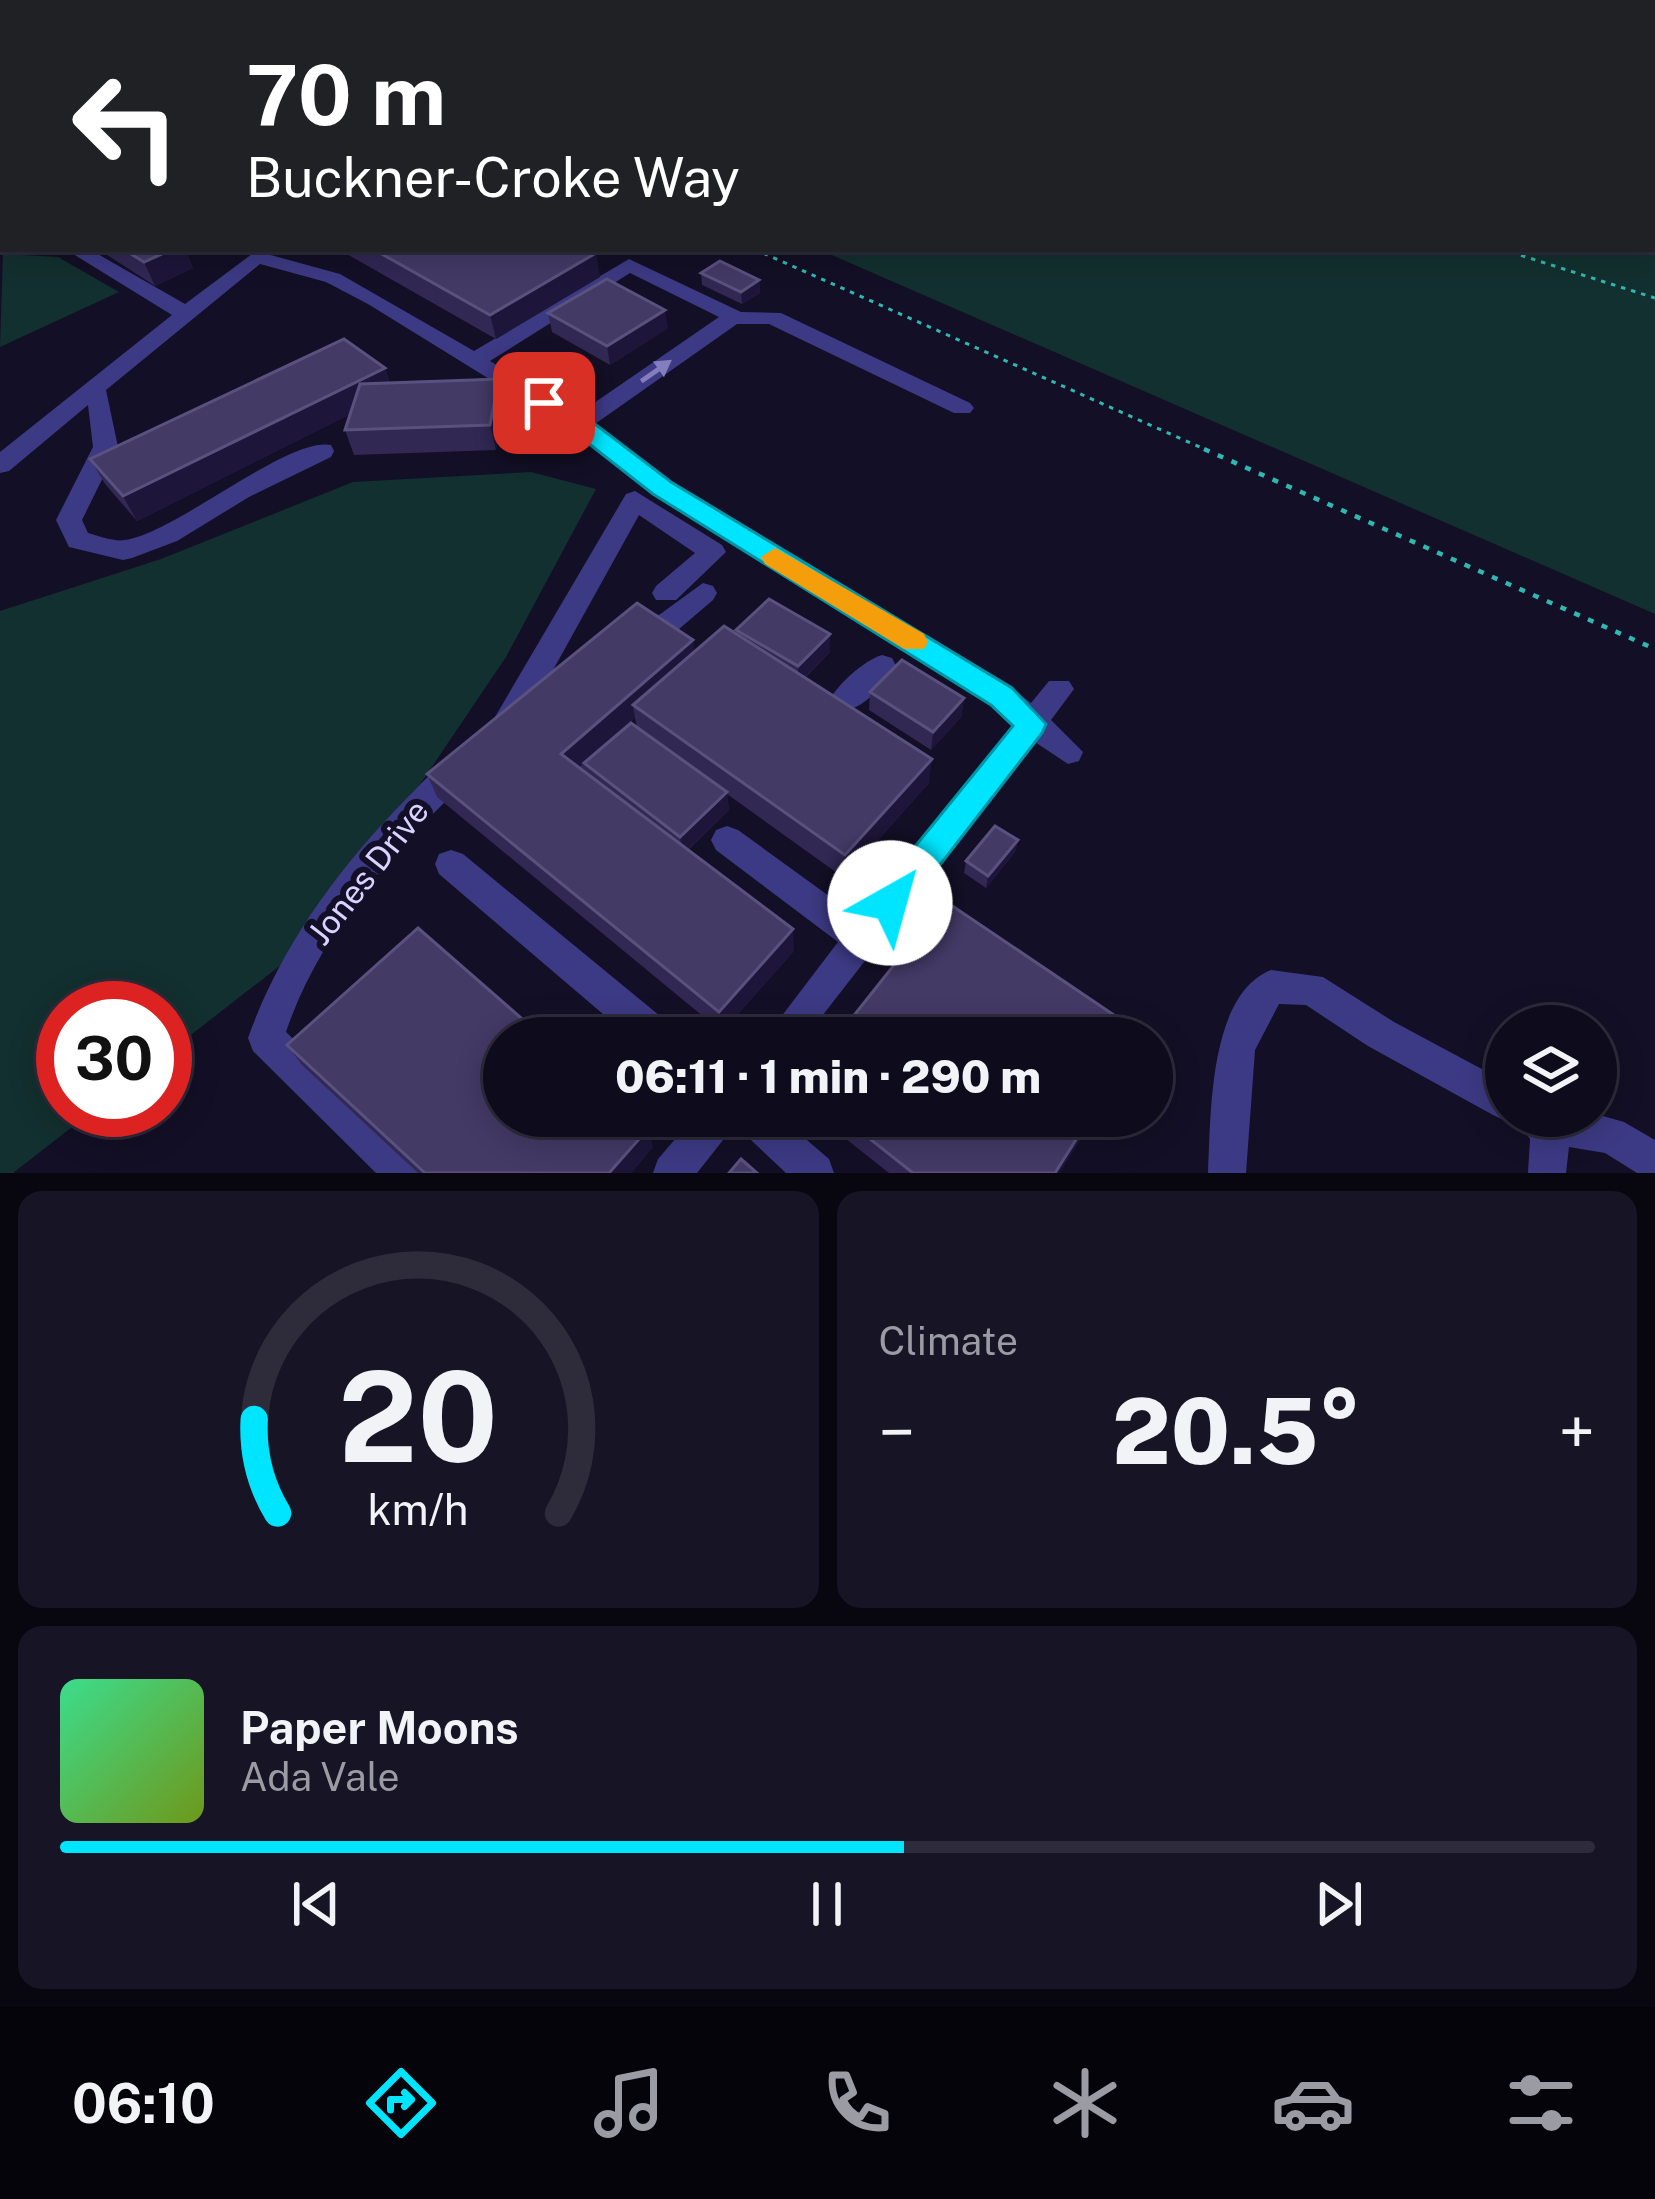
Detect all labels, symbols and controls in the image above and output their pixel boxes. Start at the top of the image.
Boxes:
text: 70 m [246,45,446,144]
icon: left [48,48,204,204]
text: Buckner-Croke Way [246,146,740,209]
pin [493,352,595,454]
one-way arrow [640,359,672,383]
icon: arrive [511,370,577,436]
street label: Jones Drive [300,792,436,952]
position arrow [827,840,953,966]
speed limit sign: 30 [36,981,192,1137]
map controls [1485,1005,1617,1137]
button: layers [1485,1005,1617,1137]
text: 06:11 · 1 min · 290 m [615,1050,1041,1103]
text: Climate [879,1318,1018,1364]
text: 20 [338,1343,498,1490]
text: 20.5° [1112,1378,1361,1484]
text: − [879,1393,915,1471]
text: + [1558,1393,1595,1471]
text: km/h [368,1483,469,1534]
text: Paper Moons [240,1701,519,1754]
text: Ada Vale [240,1754,400,1800]
icon: previous [283,1871,349,1937]
icon: pause [794,1871,860,1937]
icon: next [1306,1871,1372,1937]
icon: directions [359,2061,443,2145]
icon: music [587,2061,671,2145]
icon: phone [815,2061,899,2145]
icon: climate [1043,2061,1127,2145]
icon: car [1271,2061,1355,2145]
icon: filters [1499,2061,1583,2145]
text: 06:10 [72,2072,215,2135]

